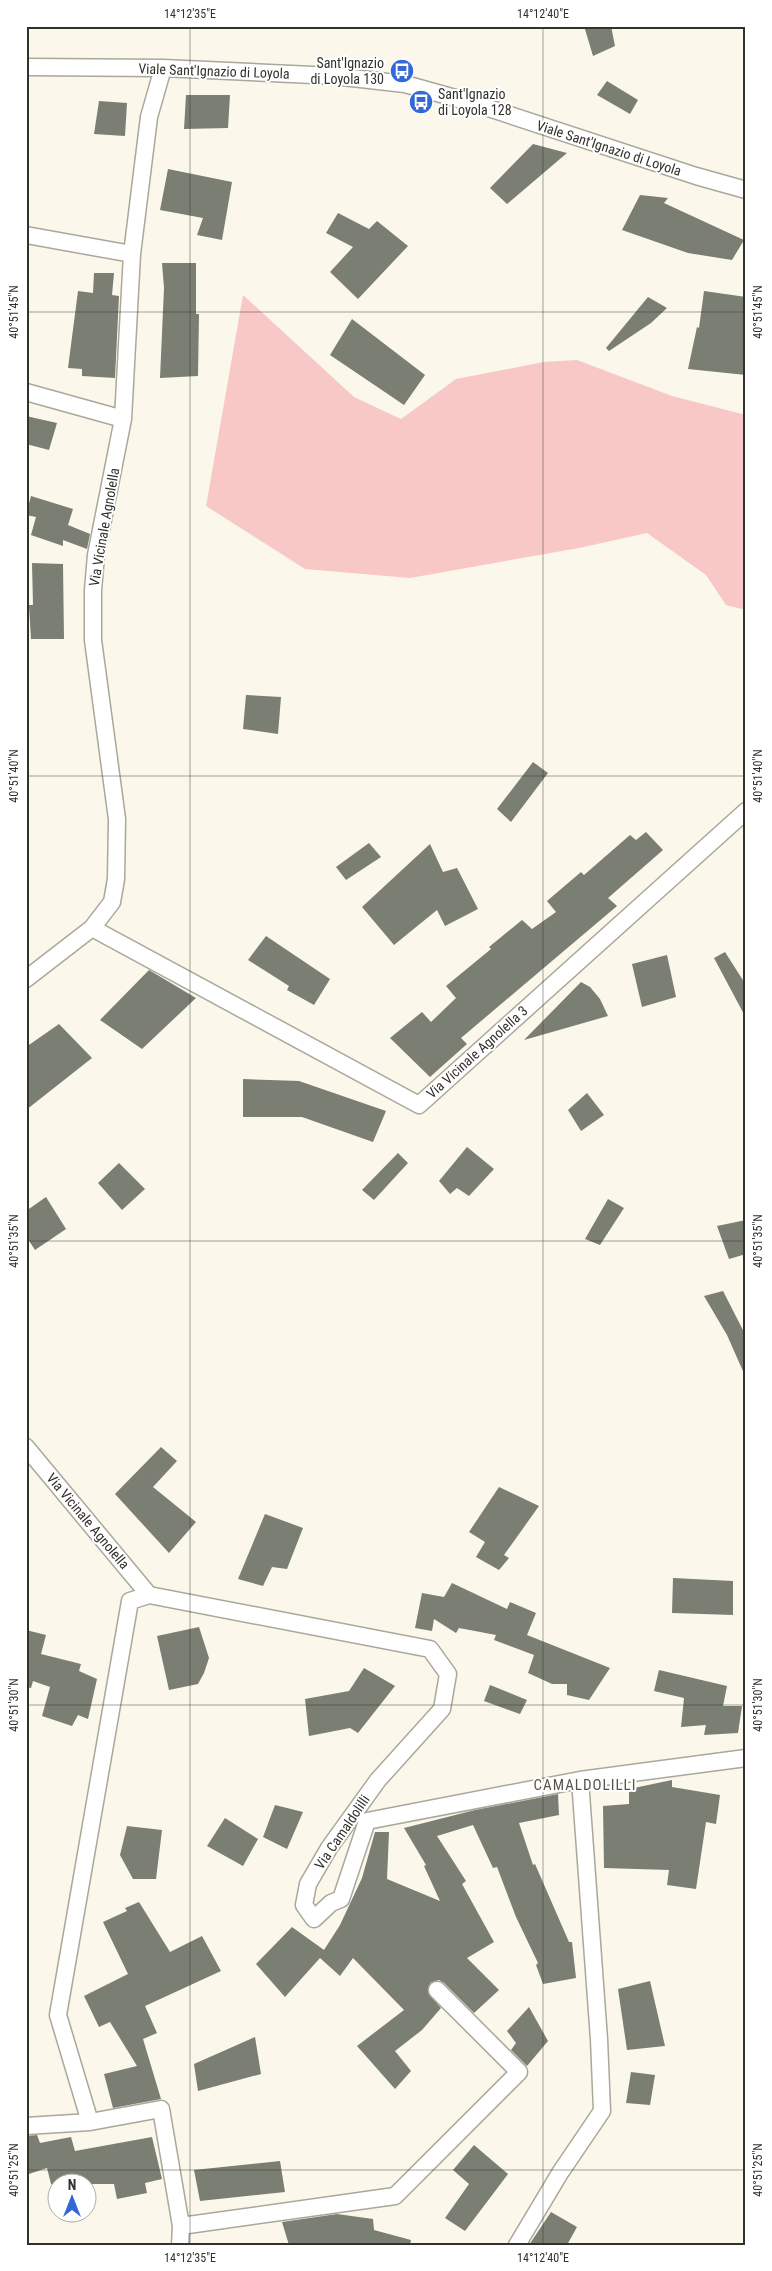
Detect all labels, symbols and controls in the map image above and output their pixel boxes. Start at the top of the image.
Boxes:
text: 14°12'35"E [164,7,216,21]
text: 14°12'40"E [517,7,569,21]
place label: Sant'Ignazio di Loyola 130 [310,55,384,87]
bus stop icon: Sant'Ignazio di Loyola 130 [389,58,415,84]
street label: Viale Sant'Ignazio di Loyola [138,60,290,82]
place label: Sant'Ignazio di Loyola 128 [438,86,512,118]
bus stop icon: Sant'Ignazio di Loyola 128 [408,89,434,115]
street label: Viale Sant'Ignazio di Loyola [535,117,683,179]
text: 40°51'45"N [7,285,21,339]
text: 40°51'45"N [751,285,765,339]
street label: Via Vicinale Agnolella [86,467,122,587]
text: 40°51'40"N [7,749,21,803]
text: 40°51'40"N [751,749,765,803]
street label: Via Vicinale Agnolella 3 [423,1003,531,1101]
text: 40°51'35"N [7,1214,21,1268]
text: 40°51'35"N [751,1214,765,1268]
street label: Via Vicinale Agnolella [43,1470,133,1572]
text: 40°51'30"N [7,1678,21,1732]
text: 40°51'30"N [751,1678,765,1732]
district label: CAMALDOLILLI [534,1776,636,1794]
street label: Via Camaldolilli [311,1792,373,1872]
text: 40°51'25"N [7,2143,21,2197]
text: 40°51'25"N [751,2143,765,2197]
north arrow [48,2174,98,2224]
text: N [68,2177,76,2193]
text: 14°12'35"E [164,2251,216,2265]
text: 14°12'40"E [517,2251,569,2265]

